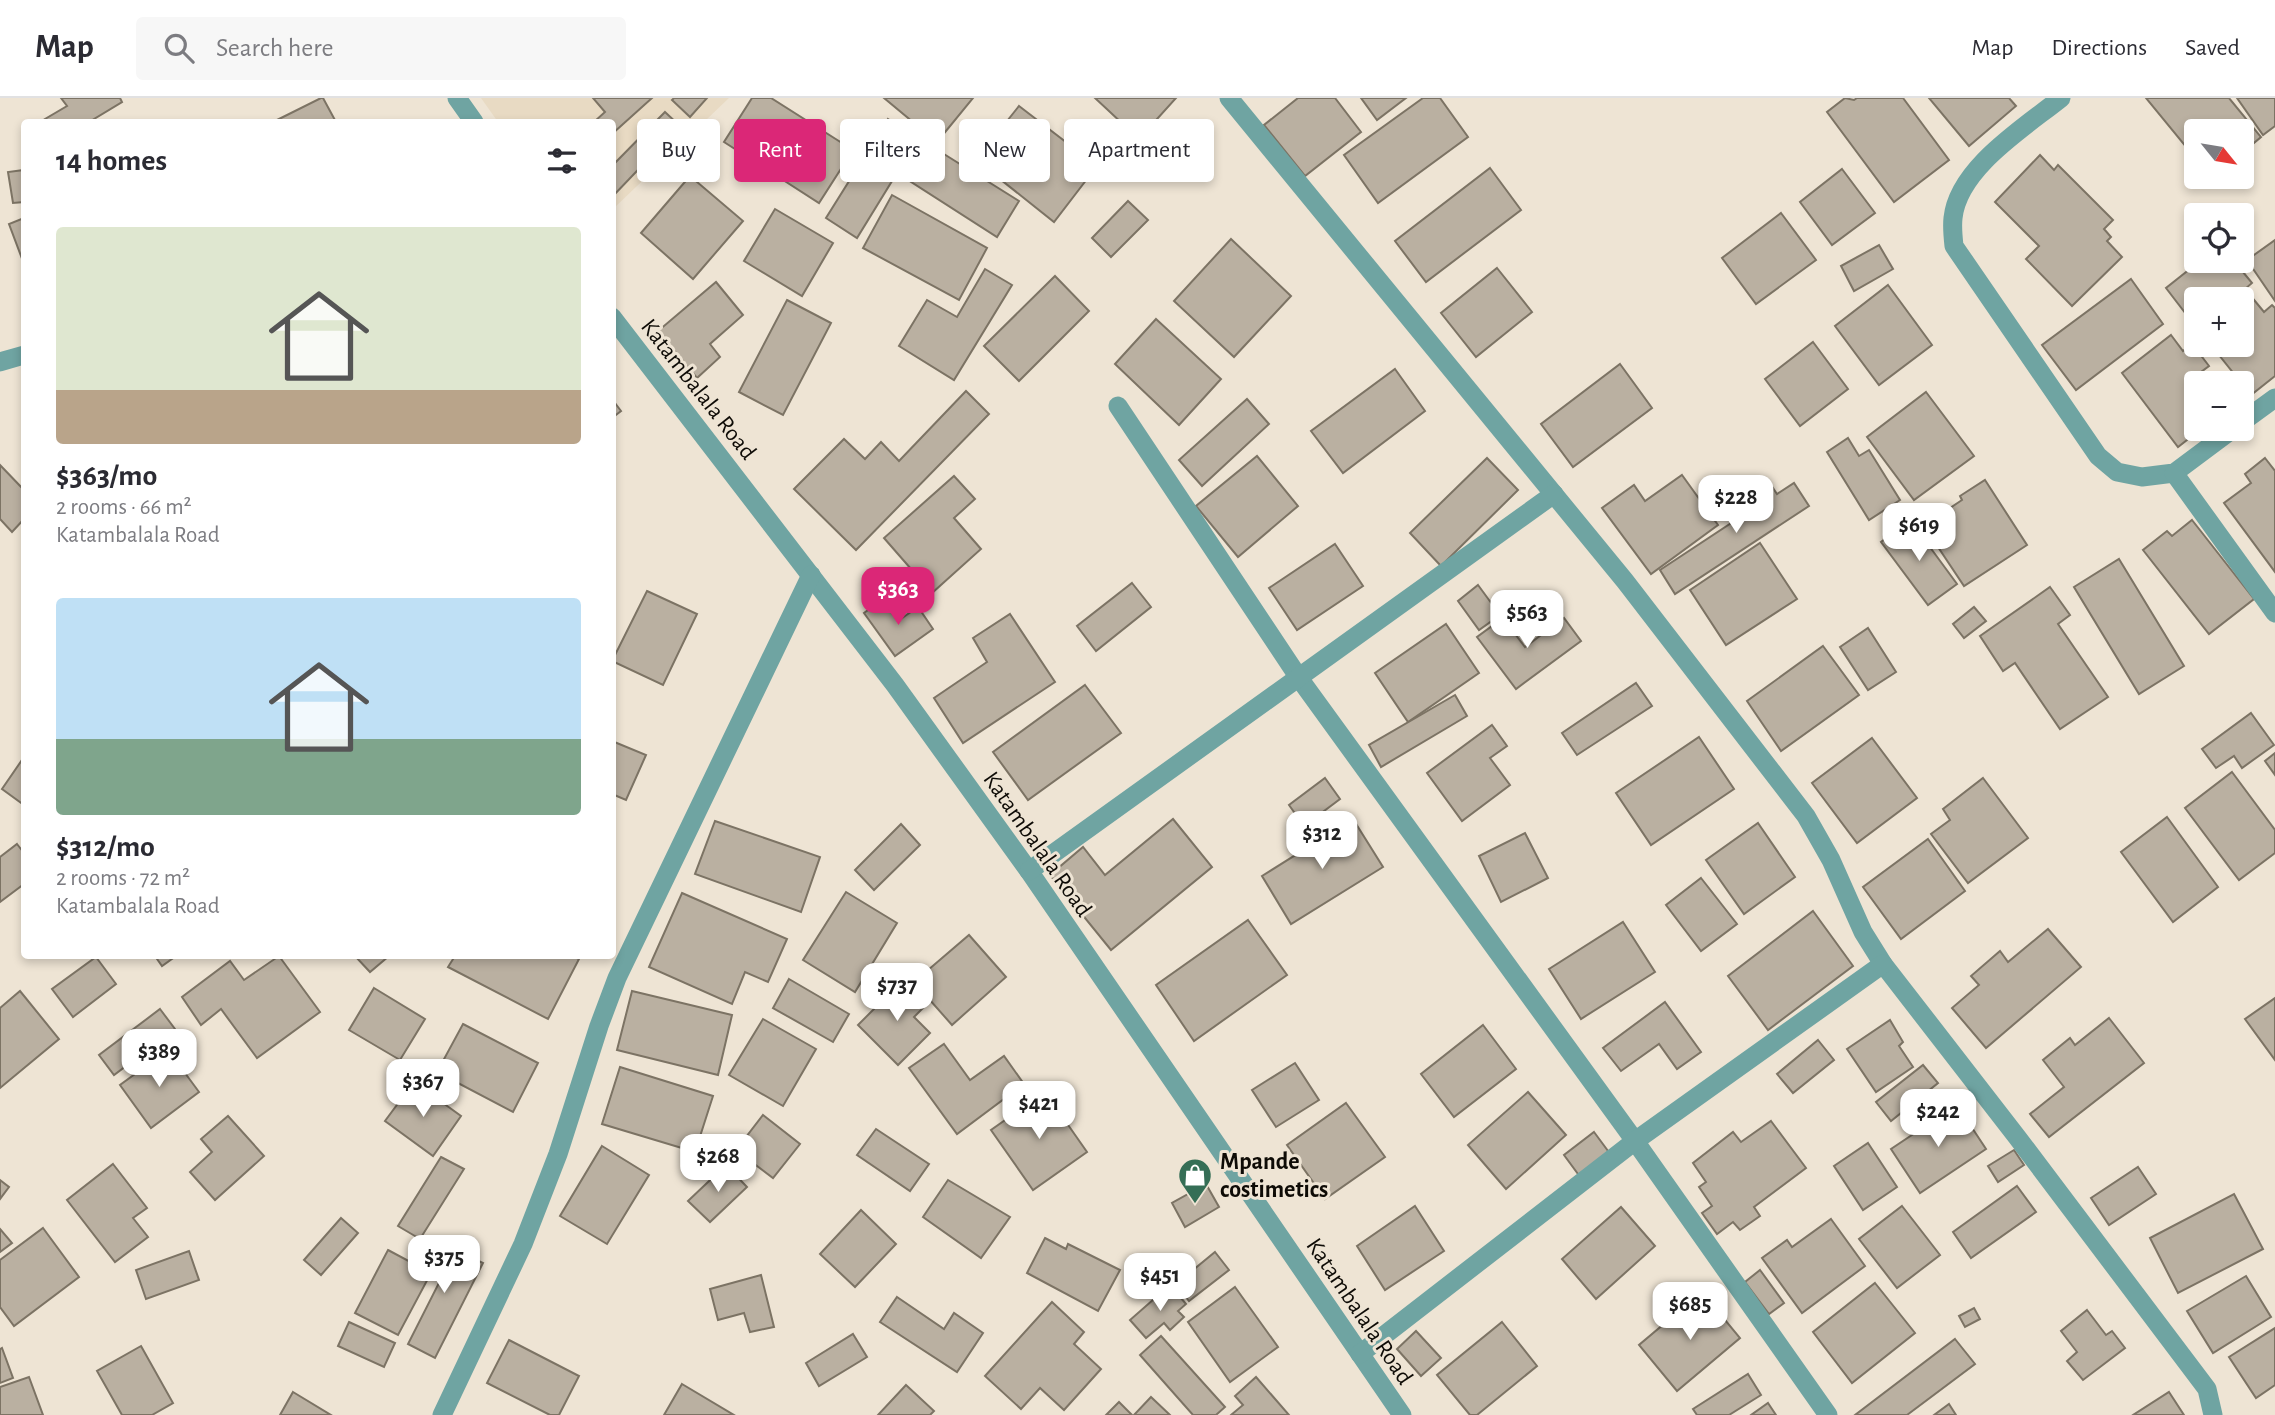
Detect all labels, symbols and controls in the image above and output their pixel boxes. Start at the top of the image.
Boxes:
search box [136,17,626,80]
icon: search [160,29,198,67]
text: Map [35,31,94,64]
text: Search here [216,35,334,61]
text: Map [1971,36,2013,60]
text: Directions [2051,36,2147,60]
text: Saved [2185,36,2240,60]
chip: Buy [637,119,720,182]
chip: Rent [734,119,826,182]
chip: Filters [840,119,945,182]
chip: New [959,119,1050,182]
chip: Apartment [1064,119,1214,182]
north arrow [2184,119,2254,189]
map controls [2184,119,2254,441]
icon: filters [543,142,581,180]
text: 14 homes [56,146,167,176]
button: locate [2184,203,2254,273]
icon: home [256,273,382,399]
button: + [2184,287,2254,357]
street label: Katambalala Road [636,315,760,464]
button: − [2184,371,2254,441]
text: $363/mo [56,461,157,491]
pin: $228 [1695,476,1777,535]
text: $228 [1714,486,1758,509]
text: 2 rooms · 66 m² [56,496,192,519]
pin: $619 [1878,504,1960,563]
text: $619 [1899,514,1939,537]
text: Katambalala Road [56,524,220,547]
pin: $363 [857,568,939,627]
text: $363 [877,578,919,601]
pin: $563 [1486,590,1568,650]
text: $563 [1506,601,1548,624]
icon: home [256,644,382,770]
street label: Katambalala Road [978,768,1096,921]
pin: $312 [1281,812,1363,871]
text: $312 [1302,822,1342,845]
text: $312/mo [56,832,155,862]
text: 2 rooms · 72 m² [56,867,190,890]
text: Katambalala Road [56,895,220,918]
pin: $737 [856,964,938,1023]
text: $737 [877,974,917,997]
pin: $389 [118,1030,200,1089]
text: $389 [138,1040,180,1063]
pin: $367 [382,1060,464,1119]
text: $367 [402,1070,444,1093]
pin: $421 [998,1082,1080,1141]
pin: $242 [1897,1090,1979,1149]
text: $421 [1018,1092,1060,1115]
text: $242 [1916,1100,1960,1123]
pin: $268 [677,1134,759,1194]
text: $268 [696,1145,740,1168]
place label: Mpande costimetics [1220,1150,1328,1202]
shop icon: Mpande costimetics [1176,1156,1214,1205]
street label: Katambalala Road [1301,1234,1417,1389]
pin: $375 [403,1236,485,1295]
text: $375 [424,1246,464,1269]
pin: $451 [1119,1254,1201,1313]
text: $451 [1140,1264,1180,1287]
pin: $685 [1649,1282,1731,1342]
text: $685 [1669,1293,1711,1316]

